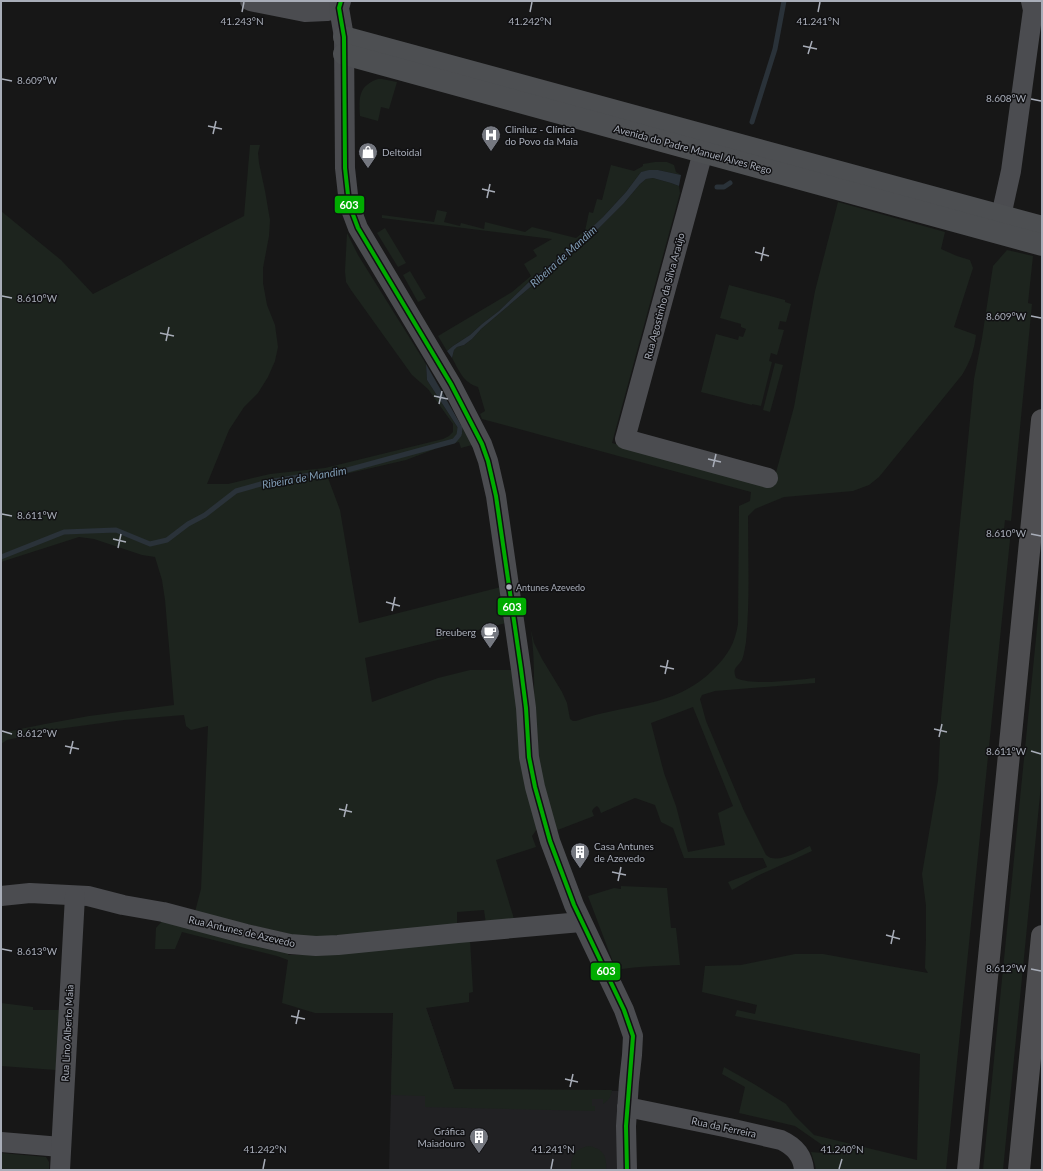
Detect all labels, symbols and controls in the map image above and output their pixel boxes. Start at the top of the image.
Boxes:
text: 41.243°N [220,15,264,27]
text: 41.242°N [508,15,552,27]
text: 41.241°N [796,15,840,27]
text: 8.609°W [17,74,58,86]
text: 8.608°W [986,92,1027,104]
street label: Avenida do Padre Manuel Alves Rego [613,122,773,176]
place label: Cliniluz - Clínica do Povo da Maia [505,123,578,147]
hospital icon: Cliniluz - Clínica do Povo da Maia [480,124,502,152]
shop icon: Deltoidal [357,141,379,169]
place label: Deltoidal [382,146,422,158]
line badge: 603 [334,195,365,214]
text: 603 [339,198,359,211]
water label: Ribeira de Mandim [527,222,599,289]
street label: Rua Agostinho da Silva Araújo [641,231,687,361]
text: 8.610°W [17,292,58,304]
text: 8.609°W [986,310,1027,322]
water label: Ribeira de Mandim [261,463,348,491]
text: 8.611°W [17,509,58,521]
text: 8.610°W [986,527,1027,539]
marker: Antunes Azevedo [504,582,514,592]
place label: Antunes Azevedo [516,582,585,593]
line badge: 603 [497,597,527,616]
text: 603 [502,600,522,613]
cafe icon: Breuberg [479,621,501,649]
place label: Breuberg [436,626,476,638]
text: 8.612°W [17,727,58,739]
text: 8.611°W [986,745,1027,757]
place label: Casa Antunes de Azevedo [594,840,654,864]
building icon: Casa Antunes de Azevedo [569,841,591,869]
street label: Rua Antunes de Azevedo [188,913,297,949]
text: 8.613°W [17,945,58,957]
line badge: 603 [590,962,621,981]
text: 8.612°W [986,962,1027,974]
text: 603 [596,964,616,977]
street label: Rua Lino Alberto Maia [58,984,76,1082]
street label: Rua da Ferreira [690,1114,758,1140]
place label: Gráfica Maiadouro [418,1125,465,1149]
building icon: Gráfica Maiadouro [468,1126,490,1154]
text: 41.242°N [243,1143,287,1155]
text: 41.241°N [531,1143,575,1155]
text: 41.240°N [820,1143,864,1155]

